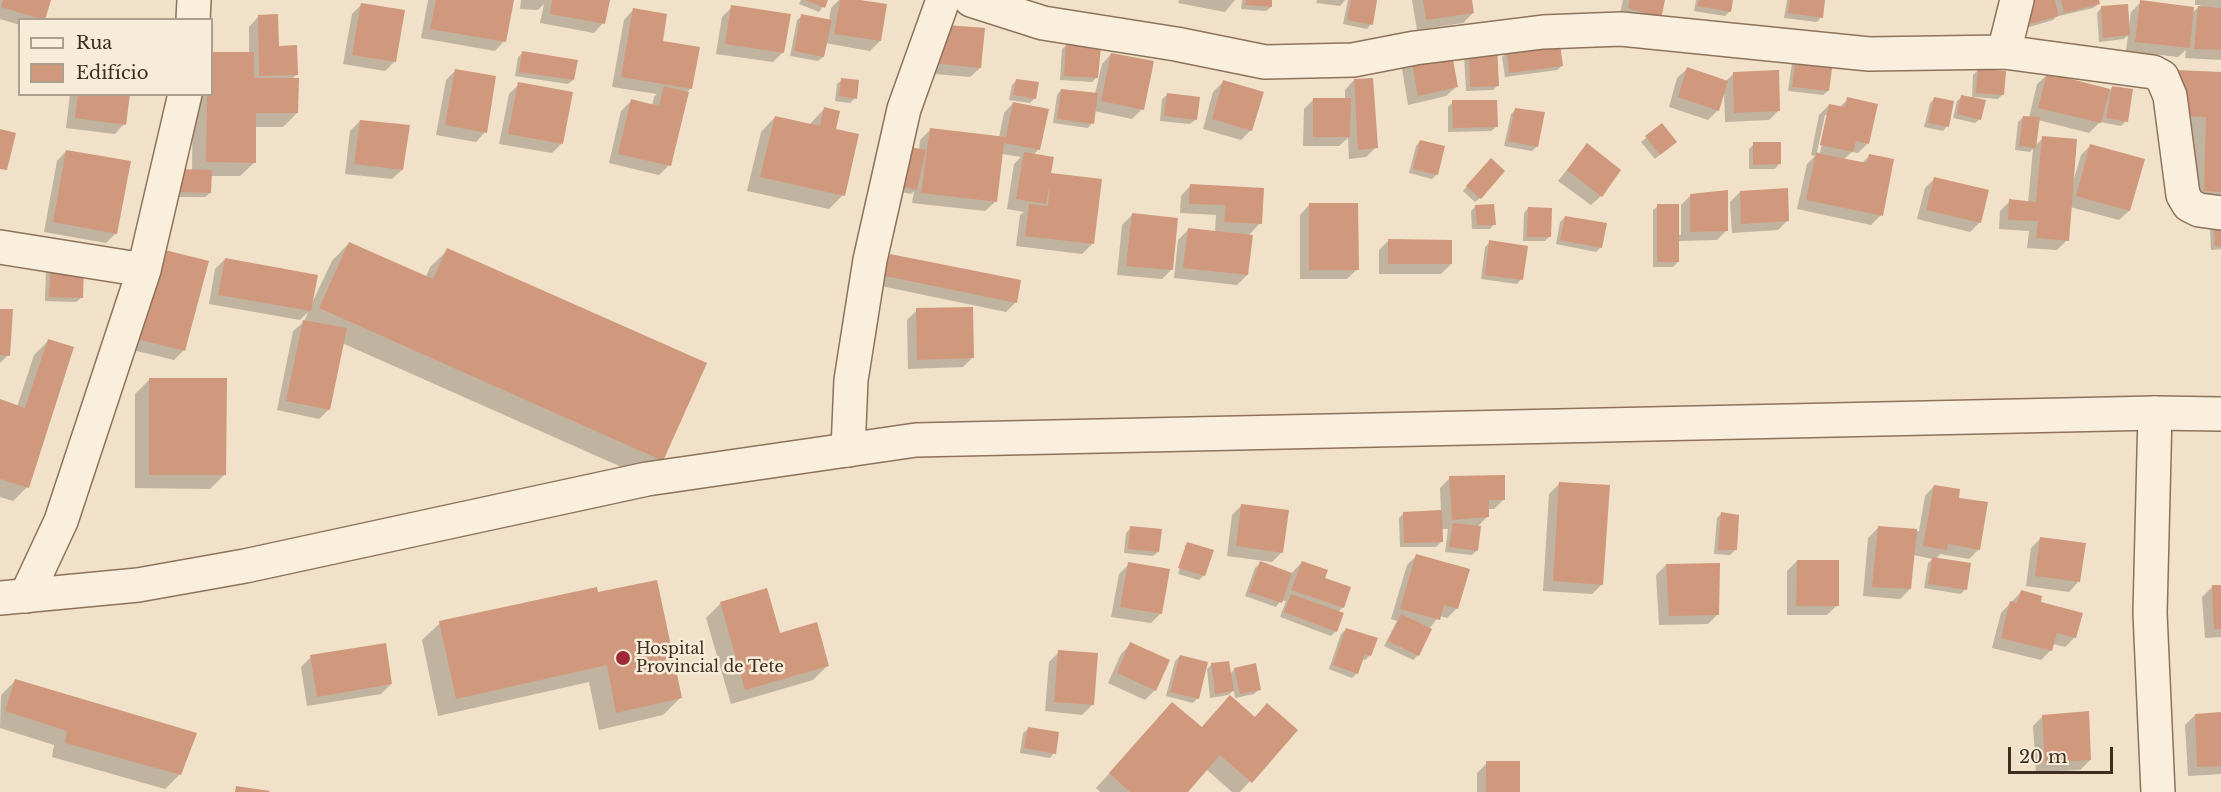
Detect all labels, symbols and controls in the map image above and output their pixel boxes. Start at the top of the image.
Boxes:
legend [18,18,213,96]
text: Rua [76,32,112,54]
text: Edifício [76,62,149,84]
place label: Hospital Provincial de Tete [636,639,784,677]
marker: Hospital Provincial de Tete [614,649,632,667]
scale bar [2011,735,2116,773]
text: 20 m [2019,746,2067,768]

